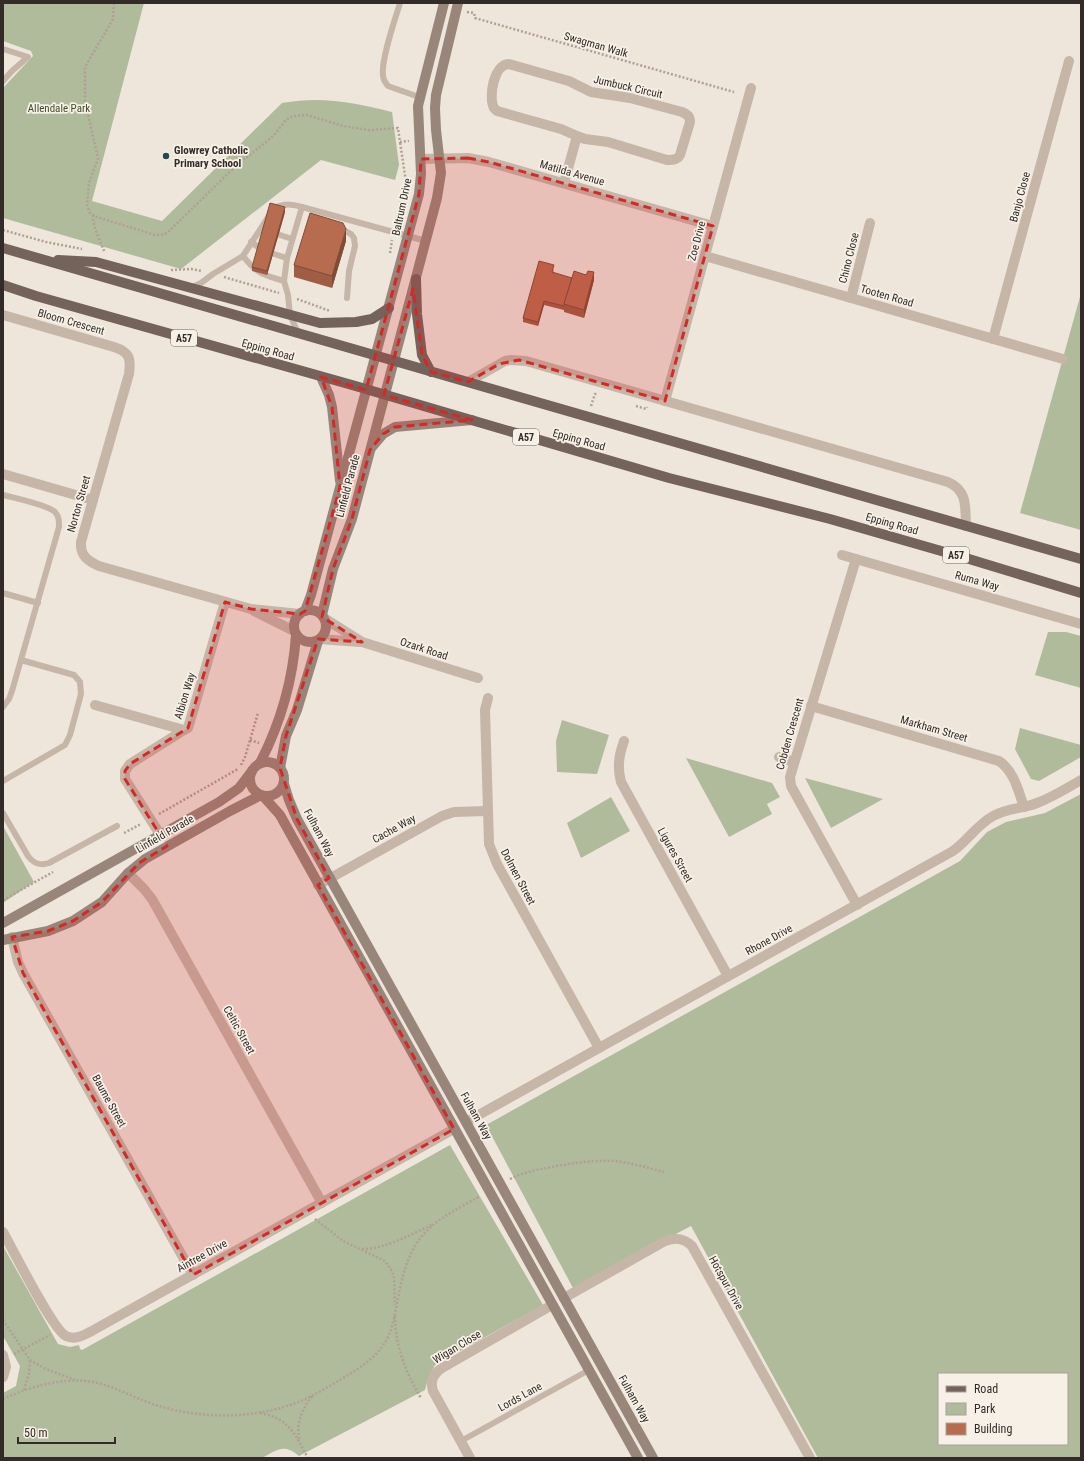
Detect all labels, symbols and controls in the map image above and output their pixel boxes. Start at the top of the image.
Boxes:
street label: Swagman Walk [563,30,630,60]
street label: Jumbuck Circuit [592,73,664,101]
park label: Allendale Park [28,102,90,115]
place label: Glowrey Catholic Primary School [174,144,248,170]
marker: Glowrey Catholic Primary School [161,151,171,161]
street label: Matilda Avenue [538,158,606,188]
street label: Banjo Close [1007,170,1033,224]
street label: Baltrum Drive [390,177,414,237]
street label: Zoe Drive [685,220,709,262]
street label: Chino Close [836,231,862,285]
street label: Tooten Road [859,282,915,310]
street label: Bloom Crescent [36,306,106,338]
road number: A57 [171,330,197,346]
street label: Epping Road [240,336,296,364]
street label: Epping Road [551,426,607,454]
road number: A57 [513,429,539,445]
street label: Linfield Parade [333,453,363,519]
street label: Norton Street [65,474,93,534]
street label: Epping Road [864,510,920,538]
road number: A57 [943,547,969,563]
street label: Ruma Way [953,569,1001,594]
street label: Ozark Road [398,635,450,663]
street label: Albion Way [172,671,198,721]
street label: Cobden Crescent [774,697,806,771]
street label: Markham Street [899,713,969,745]
street label: Fulham Way [301,807,337,860]
street label: Linfield Parade [134,812,196,856]
street label: Cache Way [370,812,418,846]
street label: Ligures Street [655,826,695,884]
street label: Dolmen Street [498,847,538,907]
street label: Rhone Drive [743,922,795,958]
street label: Celtic Street [220,1004,258,1056]
street label: Baume Street [89,1072,129,1130]
street label: Fulham Way [458,1090,495,1142]
street label: Aintree Drive [175,1237,229,1275]
street label: Hotspur Drive [706,1254,746,1312]
street label: Wigan Close [431,1328,483,1366]
street label: Fulham Way [616,1373,653,1425]
legend [938,1373,1068,1445]
street label: Lords Lane [496,1380,544,1414]
text: Road [974,1382,998,1396]
text: Park [974,1402,996,1416]
scale bar [18,1419,115,1445]
text: Building [974,1422,1012,1436]
text: 50 m [24,1426,48,1440]

